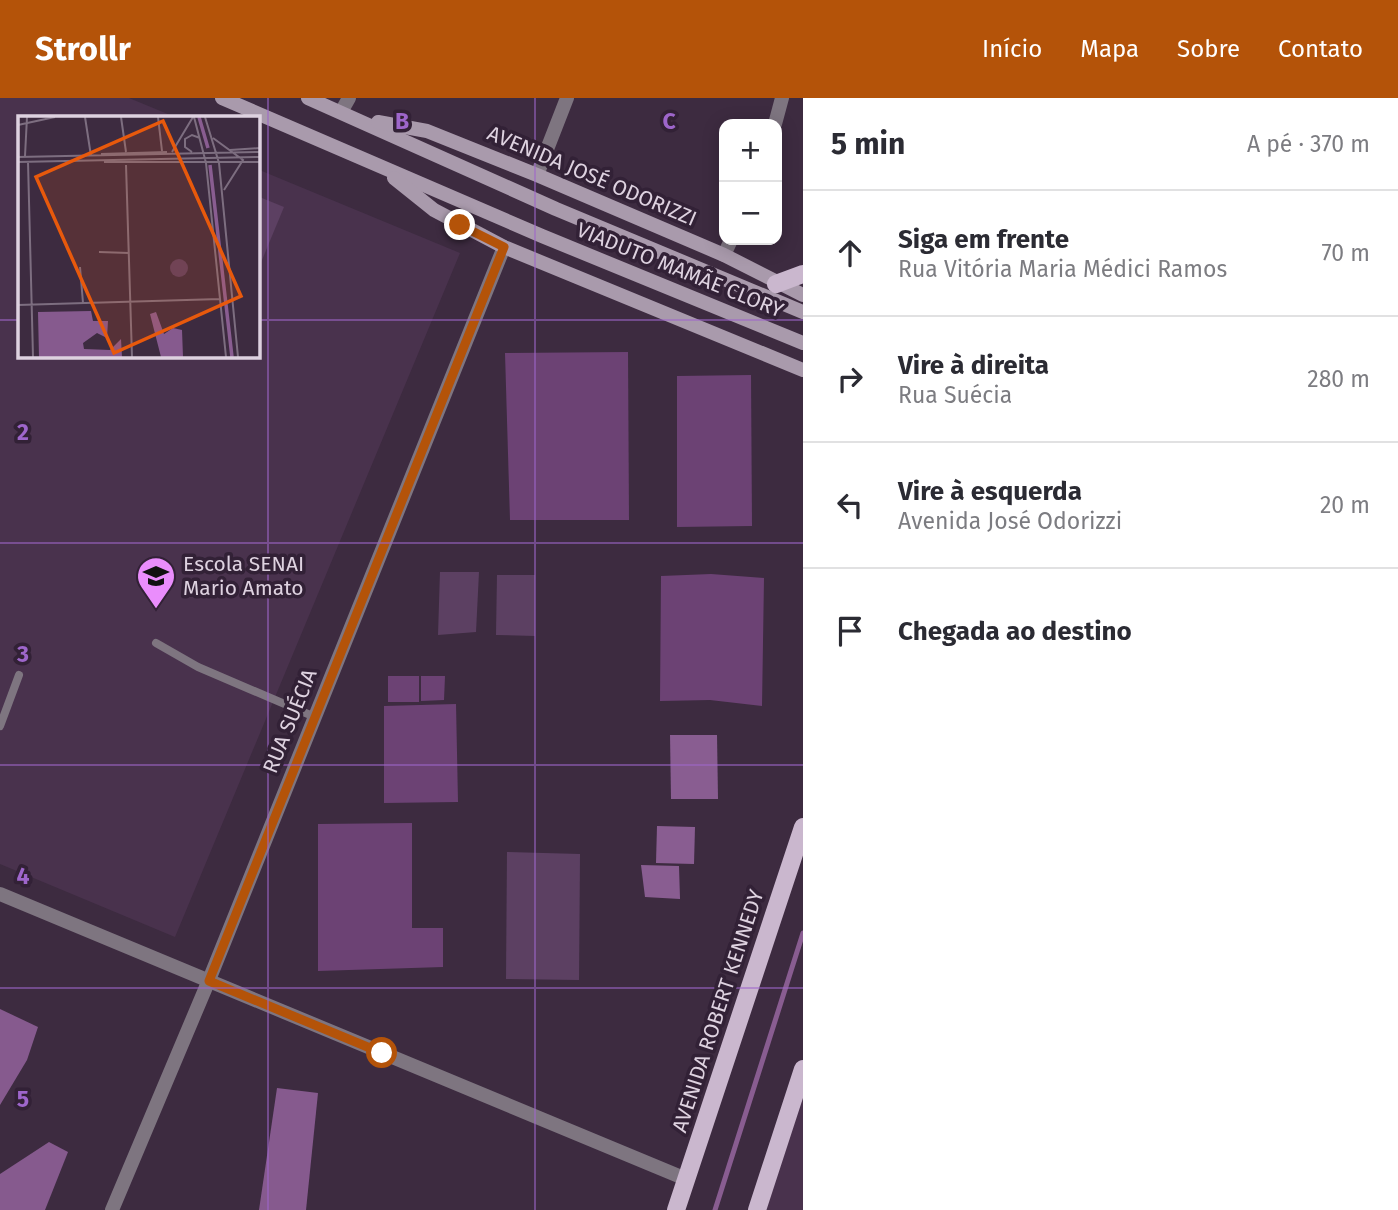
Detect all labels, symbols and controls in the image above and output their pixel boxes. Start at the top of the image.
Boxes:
text: Strollr [35,29,131,69]
text: Início [982,35,1042,63]
text: Mapa [1080,35,1139,63]
text: Sobre [1177,35,1240,63]
text: Contato [1278,35,1363,63]
text: B [395,107,409,135]
text: C [662,107,676,135]
inset map [18,116,259,357]
map controls [719,119,782,245]
button: + [719,119,782,182]
street label: AVENIDA JOSÉ ODORIZZI [483,120,701,232]
text: 5 min [831,126,905,162]
text: A pé · 370 m [1247,130,1370,158]
button: − [719,182,782,245]
route end [444,209,475,240]
street label: VIADUTO MAMÃE CLORY [573,217,788,324]
text: Siga em frente [898,224,1069,255]
icon: ahead [831,234,869,272]
text: 70 m [1321,239,1370,267]
text: Rua Vitória Maria Médici Ramos [898,255,1227,283]
text: Vire à direita [898,350,1049,381]
icon: right [831,360,869,398]
text: 280 m [1307,365,1370,393]
text: Rua Suécia [898,381,1012,409]
text: 2 [17,418,29,446]
text: Vire à esquerda [898,476,1082,507]
icon: left [831,486,869,524]
text: 20 m [1320,491,1370,519]
text: Avenida José Odorizzi [898,507,1122,535]
place label: Escola SENAI Mario Amato [183,551,304,601]
school or university icon: Escola SENAI Mario Amato [135,555,177,610]
icon: arrive [831,612,869,650]
text: Chegada ao destino [898,616,1132,647]
text: 3 [16,640,29,668]
street label: RUA SUÉCIA [257,665,323,777]
text: 4 [17,862,30,890]
street label: AVENIDA ROBERT KENNEDY [666,886,770,1136]
route start [366,1037,397,1068]
text: 5 [17,1085,29,1113]

